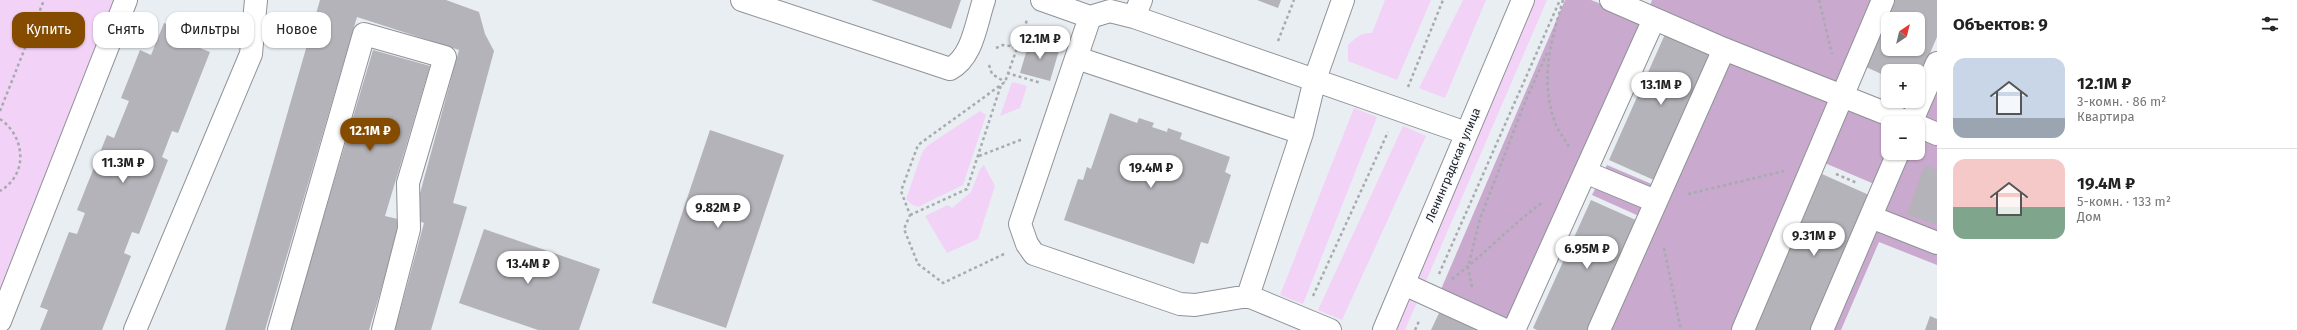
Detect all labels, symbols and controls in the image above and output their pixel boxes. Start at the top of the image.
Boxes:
chip: Купить [12,12,85,48]
chip: Снять [93,12,158,48]
chip: Фильтры [166,12,254,48]
chip: Новое [262,12,331,48]
north arrow [1881,12,1925,56]
map controls [1881,12,1925,160]
icon: filters [2259,13,2281,35]
text: Объектов: 9 [1953,14,2048,35]
pin: 12.1M ₽ [1003,26,1077,60]
text: 12.1M ₽ [1019,31,1061,46]
button: + [1881,64,1925,108]
pin: 13.1M ₽ [1624,72,1698,106]
text: 12.1M ₽ [2077,73,2131,94]
icon: home [1985,74,2033,122]
text: 13.1M ₽ [1640,77,1682,92]
text: 3-комн. · 86 m² [2077,94,2166,109]
street label: Ленинградская улица [1423,106,1483,224]
text: Квартира [2077,109,2135,124]
button: − [1881,116,1925,160]
pin: 12.1M ₽ [333,118,407,152]
text: 12.1M ₽ [349,123,391,138]
pin: 11.3M ₽ [86,150,160,184]
text: 11.3M ₽ [102,155,144,170]
pin: 19.4M ₽ [1114,155,1188,189]
text: 19.4M ₽ [1129,160,1173,175]
text: 19.4M ₽ [2077,173,2135,194]
icon: home [1985,175,2033,223]
text: 5-комн. · 133 m² [2077,194,2171,209]
pin: 9.82M ₽ [681,195,755,229]
text: 9.82M ₽ [695,200,741,215]
text: Дом [2077,209,2101,224]
pin: 9.31M ₽ [1777,223,1851,257]
text: 9.31M ₽ [1792,228,1836,243]
pin: 6.95M ₽ [1550,236,1624,270]
text: 6.95M ₽ [1564,241,1610,256]
pin: 13.4M ₽ [491,251,565,285]
text: 13.4M ₽ [506,256,550,271]

